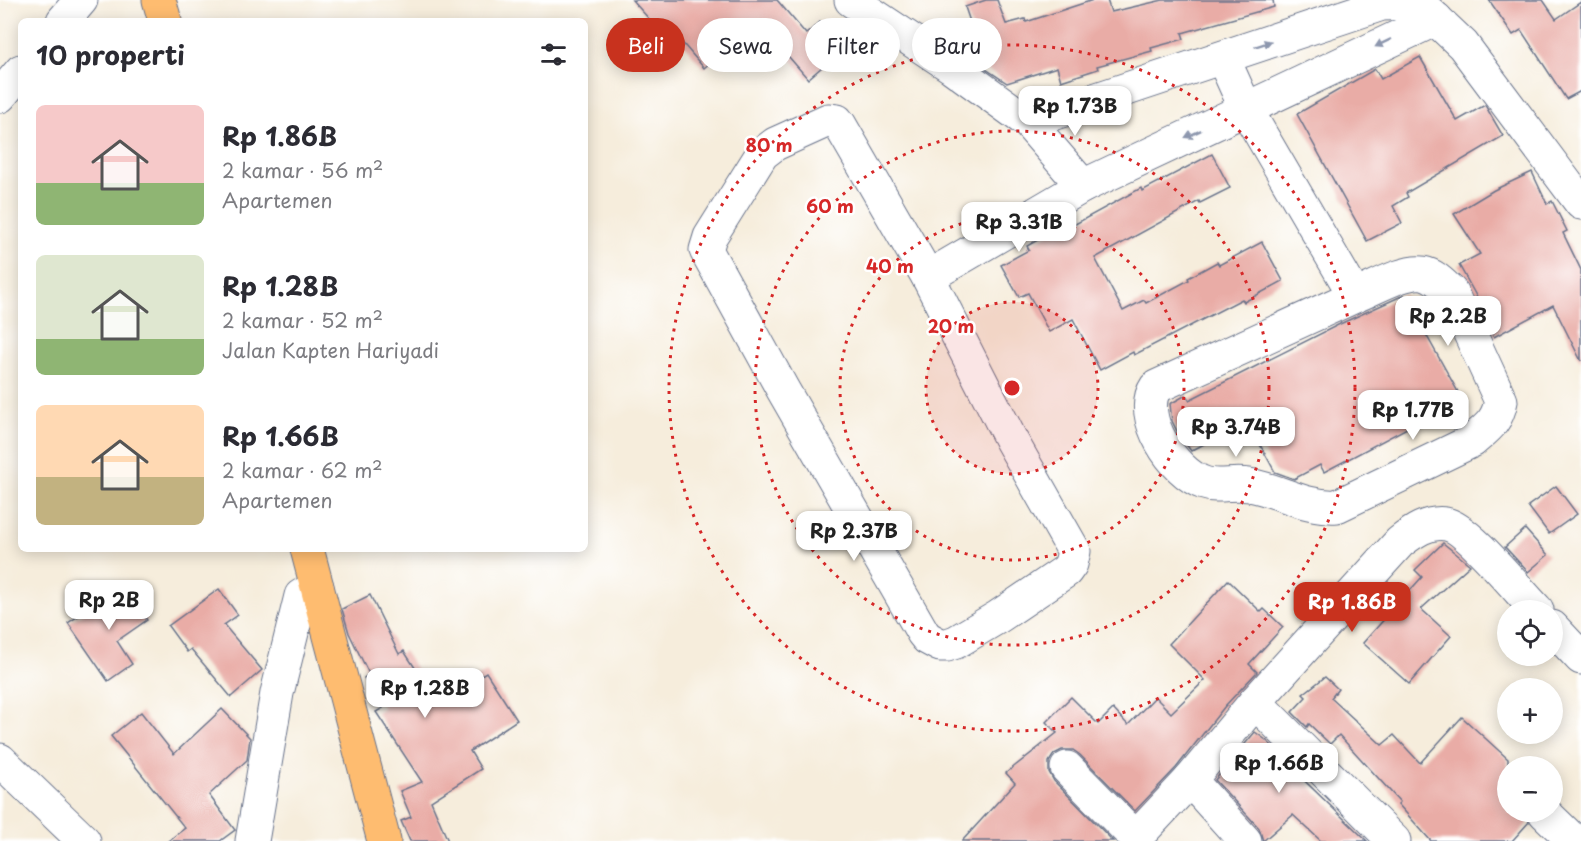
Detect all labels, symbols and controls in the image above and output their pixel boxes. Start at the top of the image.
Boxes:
chip: Beli [606,18,685,72]
chip: Sewa [697,18,793,72]
chip: Filter [805,18,900,72]
chip: Baru [912,18,1002,72]
text: 10 properti [36,35,185,74]
icon: filters [537,38,570,71]
one-way arrow [1374,38,1391,47]
one-way arrow [1254,39,1272,48]
pin: Rp 1.73B [1013,86,1137,137]
text: Rp 1.73B [1033,90,1118,120]
text: Rp 1.86B [222,116,337,155]
icon: home [84,129,156,201]
one-way arrow [1185,129,1202,138]
text: 80 m [745,131,793,158]
text: 2 kamar · 56 m² [222,155,383,185]
text: Apartemen [222,185,333,215]
text: 60 m [806,192,854,219]
pin: Rp 3.31B [957,202,1081,253]
text: Rp 3.31B [975,206,1063,236]
text: 40 m [866,252,914,279]
text: Rp 1.28B [222,266,338,305]
icon: home [84,279,156,351]
pin: Rp 2.2B [1393,296,1503,347]
text: Rp 2.2B [1409,300,1487,330]
text: 2 kamar · 52 m² [222,305,383,335]
text: 20 m [928,312,974,339]
text: Jalan Kapten Hariyadi [222,335,439,365]
centre of rings [1002,378,1022,398]
pin: Rp 1.77B [1351,390,1475,441]
text: Rp 1.77B [1372,394,1454,424]
pin: Rp 3.74B [1174,407,1298,458]
text: Rp 3.74B [1191,411,1281,441]
text: Rp 1.66B [222,416,339,455]
icon: home [84,429,156,501]
text: 2 kamar · 62 m² [222,455,383,485]
text: Apartemen [222,485,333,515]
pin: Rp 2.37B [792,511,916,562]
text: Rp 2.37B [810,515,898,545]
pin: Rp 2B [67,580,151,631]
pin: Rp 1.86B [1290,582,1414,633]
text: Rp 2B [79,584,139,614]
text: Rp 1.86B [1308,586,1396,616]
map controls [1497,600,1563,822]
button: locate [1497,600,1563,666]
pin: Rp 1.28B [363,668,487,719]
text: Rp 1.28B [380,672,470,702]
button: + [1497,678,1563,744]
pin: Rp 1.66B [1217,743,1341,794]
text: Rp 1.66B [1234,747,1324,777]
button: − [1497,756,1563,822]

